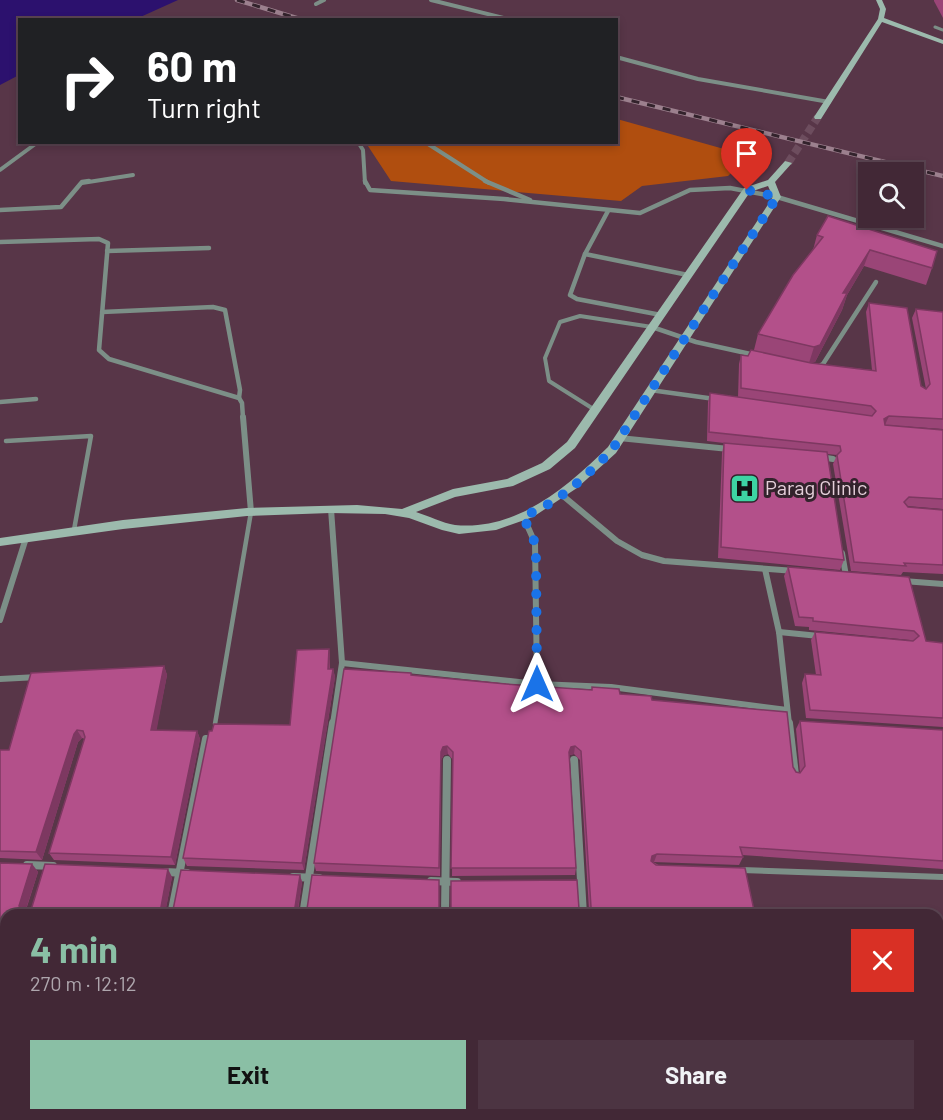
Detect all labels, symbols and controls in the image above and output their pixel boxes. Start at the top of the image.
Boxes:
text: 60 m [147,40,237,90]
icon: right [48,42,126,120]
text: Turn right [147,91,261,123]
pin [721,128,772,190]
icon: arrive [730,137,763,170]
map controls [858,162,924,228]
button: search [858,162,924,228]
hospital icon: Parag Clinic [728,472,760,504]
place label: Parag Clinic [765,475,867,499]
position arrow [505,652,569,716]
text: 4 min [30,927,118,970]
button: close [851,929,914,992]
text: 270 m · 12:12 [30,971,136,995]
button: Exit [30,1040,466,1109]
button: Share [478,1040,914,1109]

